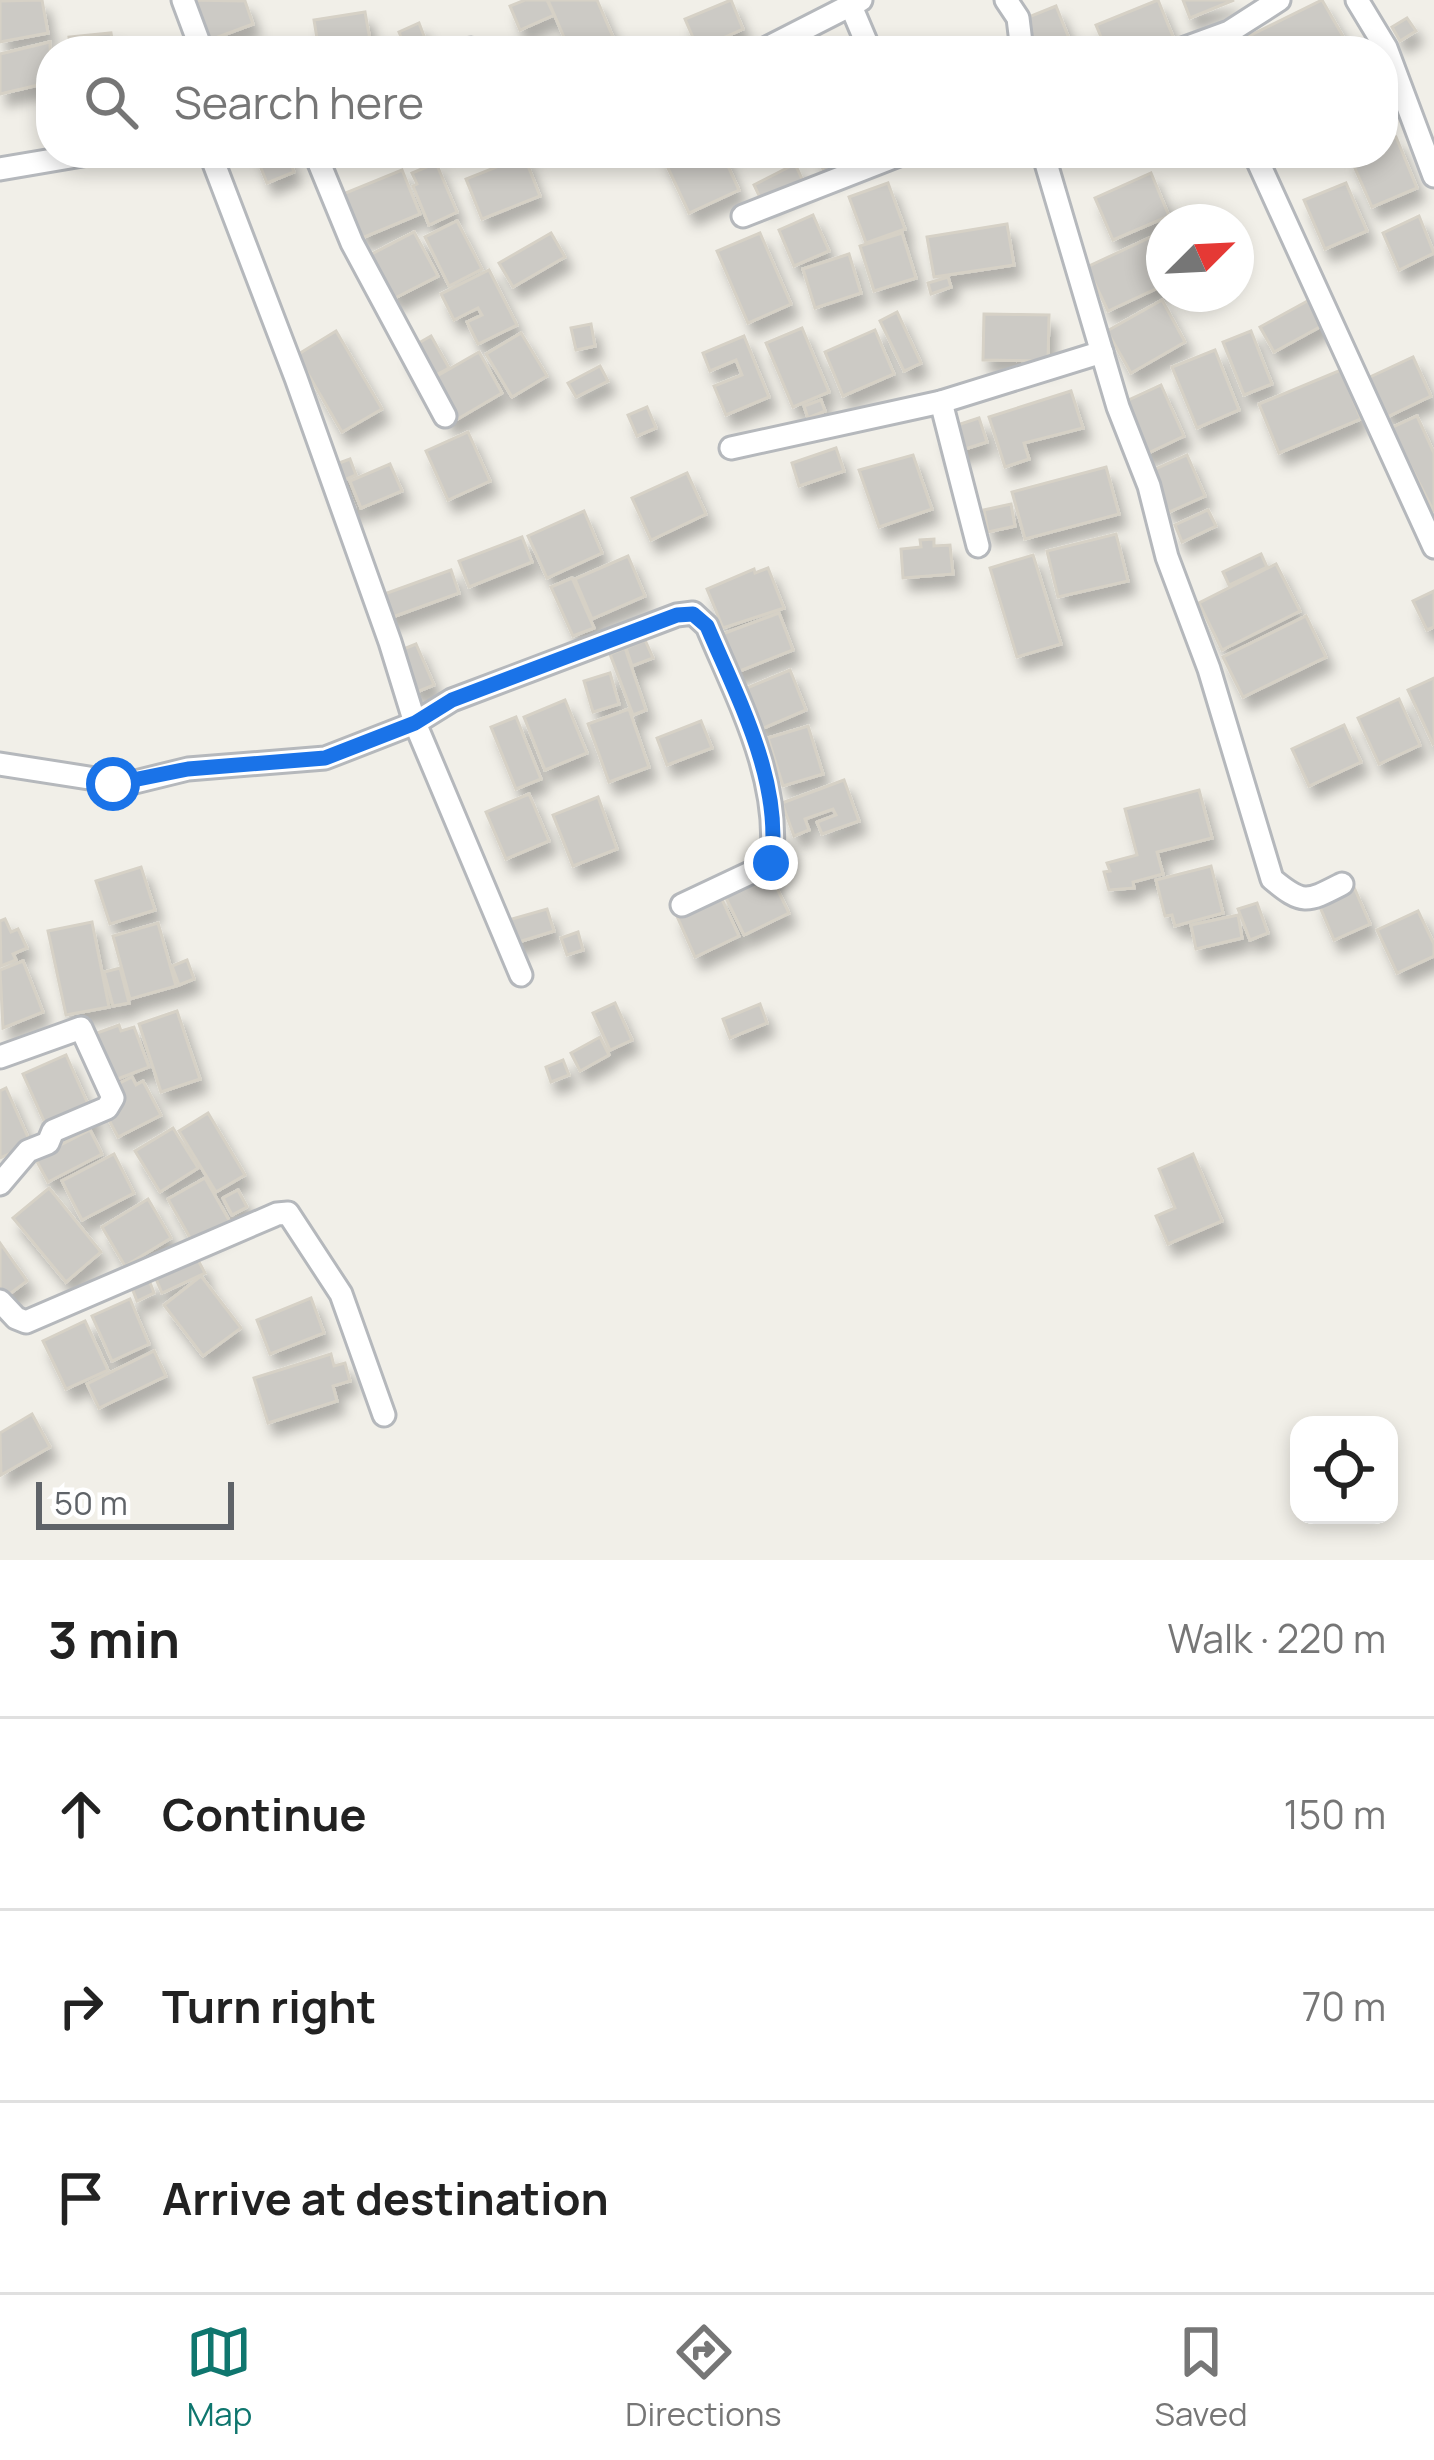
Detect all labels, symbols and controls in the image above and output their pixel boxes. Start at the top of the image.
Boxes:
search box [36,36,1398,168]
icon: search [78,69,144,135]
text: Search here [174,71,424,133]
north arrow [1146,204,1254,312]
route start [86,757,140,811]
route end [744,836,798,890]
map controls [1290,1416,1398,1524]
button: locate [1290,1416,1398,1524]
scale bar [36,1476,234,1529]
text: 50 m [54,1480,128,1525]
text: 3 min [48,1604,180,1673]
text: Walk · 220 m [1168,1611,1386,1665]
icon: ahead [48,1781,114,1847]
text: Continue [162,1783,367,1845]
text: 150 m [1284,1787,1386,1841]
icon: right [48,1973,114,2039]
text: Turn right [162,1975,376,2037]
text: 70 m [1302,1979,1386,2033]
icon: arrive [48,2165,114,2231]
text: Arrive at destination [162,2167,609,2229]
tab: Map [186,2319,252,2436]
tab: Directions [625,2319,782,2436]
tab: Saved [1155,2319,1248,2436]

